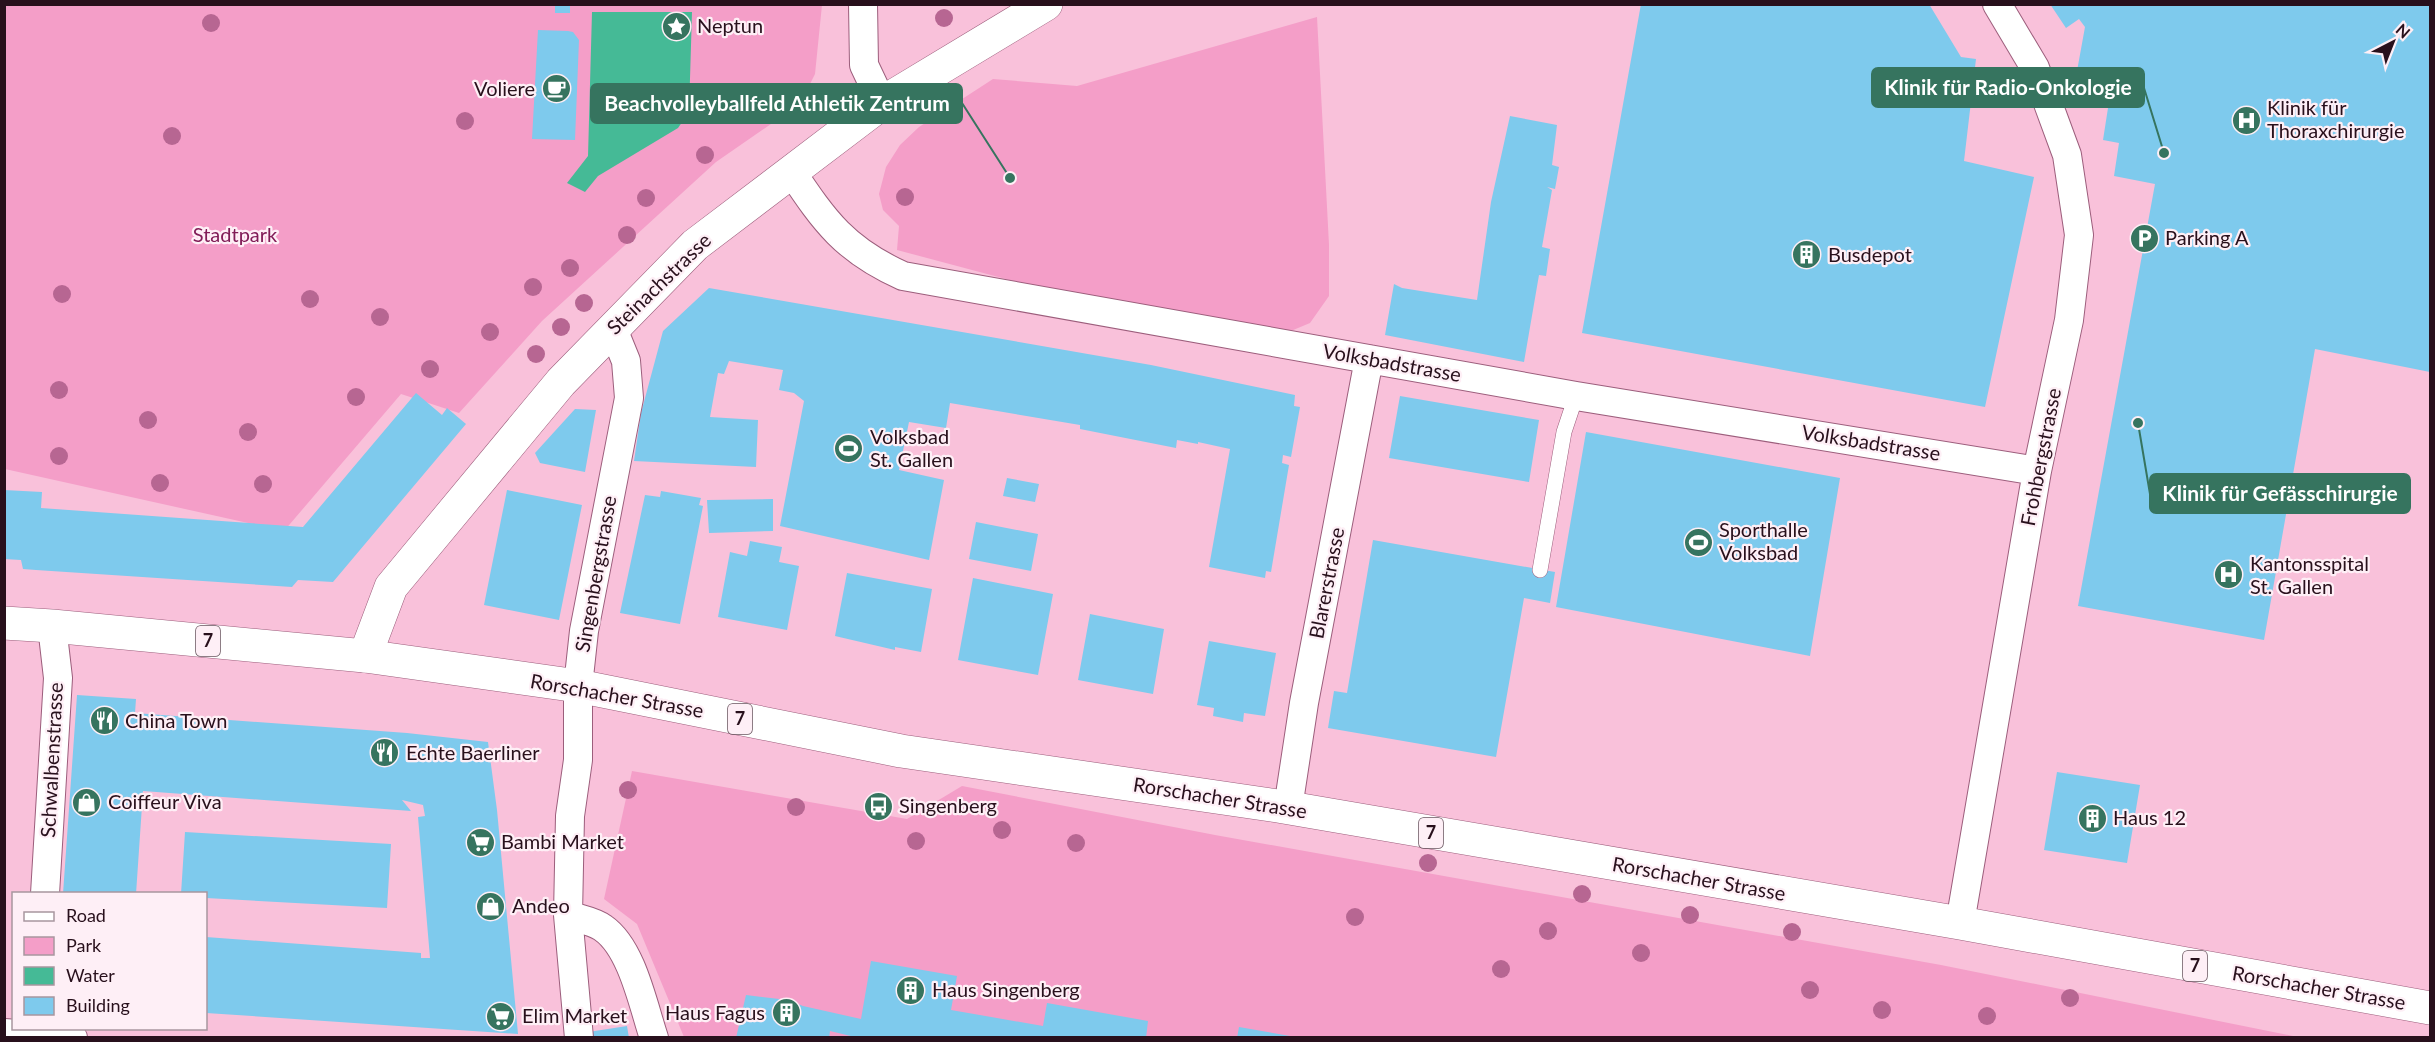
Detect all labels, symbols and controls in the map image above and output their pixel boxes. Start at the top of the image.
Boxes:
place icon: Neptun [660,10,692,42]
north arrow [2363,12,2423,72]
place label: Neptun [697,13,763,37]
text: N [2392,19,2414,42]
callout: Klinik für Radio-Onkologie [1872,68,2144,107]
cafe icon: Voliere [540,73,572,105]
text: Klinik für Radio-Onkologie [1884,74,2132,99]
place label: Voliere [474,76,535,100]
callout: Beachvolleyballfeld Athletik Zentrum [591,84,962,123]
text: Beachvolleyballfeld Athletik Zentrum [604,90,950,115]
place label: Klinik für Thoraxchirurgie [2267,95,2404,142]
hospital icon: Klinik für Thoraxchirurgie [2230,104,2262,136]
park label: Stadtpark [193,222,278,246]
parking icon: Parking A [2128,222,2160,254]
place label: Parking A [2165,225,2249,249]
street label: Steinachstrasse [601,228,715,339]
building icon: Busdepot [1791,239,1823,271]
place label: Busdepot [1828,242,1912,266]
street label: Volksbadstrasse [1321,338,1463,386]
street label: Frohbergstrasse [2015,386,2065,528]
street label: Volksbadstrasse [1800,419,1942,465]
place label: Volksbad St. Gallen [870,424,953,471]
sports icon: Volksbad St. Gallen [833,433,865,465]
callout: Klinik für Gefässchirurgie [2150,474,2410,513]
text: Klinik für Gefässchirurgie [2162,480,2398,505]
street label: Singenbergstrasse [569,494,621,654]
place label: Sporthalle Volksbad [1719,517,1808,564]
street label: Blarerstrasse [1303,525,1349,640]
sports icon: Sporthalle Volksbad [1682,526,1714,558]
place label: Kantonsspital St. Gallen [2250,551,2369,598]
hospital icon: Kantonsspital St. Gallen [2213,559,2245,591]
road number: 7 [196,626,220,656]
street label: Rorschacher Strasse [529,668,706,722]
street label: Schwalbenstrasse [35,682,67,838]
road number: 7 [728,704,752,734]
restaurant icon: China Town [88,705,120,737]
place label: China Town [125,708,227,732]
restaurant icon: Echte Baerliner [369,737,401,769]
place label: Echte Baerliner [406,740,540,764]
street label: Rorschacher Strasse [1132,771,1309,823]
shop icon: Coiffeur Viva [71,786,103,818]
place label: Coiffeur Viva [108,789,222,813]
bus stop icon: Singenberg [862,790,894,822]
place label: Singenberg [899,793,997,817]
building icon: Haus 12 [2076,802,2108,834]
place label: Haus 12 [2113,805,2186,829]
road number: 7 [1419,818,1443,848]
supermarket icon: Bambi Market [464,826,496,858]
place label: Bambi Market [501,829,624,853]
street label: Rorschacher Strasse [1611,851,1788,905]
shop icon: Andeo [475,890,507,922]
legend [12,892,207,1030]
place label: Andeo [512,893,570,917]
text: Road [66,904,106,926]
text: Park [66,934,102,956]
road number: 7 [2183,951,2207,981]
street label: Rorschacher Strasse [2231,960,2408,1014]
text: Water [66,964,115,986]
building icon: Haus Singenberg [895,974,927,1006]
place label: Haus Singenberg [932,977,1080,1001]
text: Building [66,994,130,1016]
building icon: Haus Fagus [770,997,802,1029]
supermarket icon: Elim Market [485,1000,517,1032]
place label: Haus Fagus [665,1000,765,1024]
place label: Elim Market [522,1003,627,1027]

